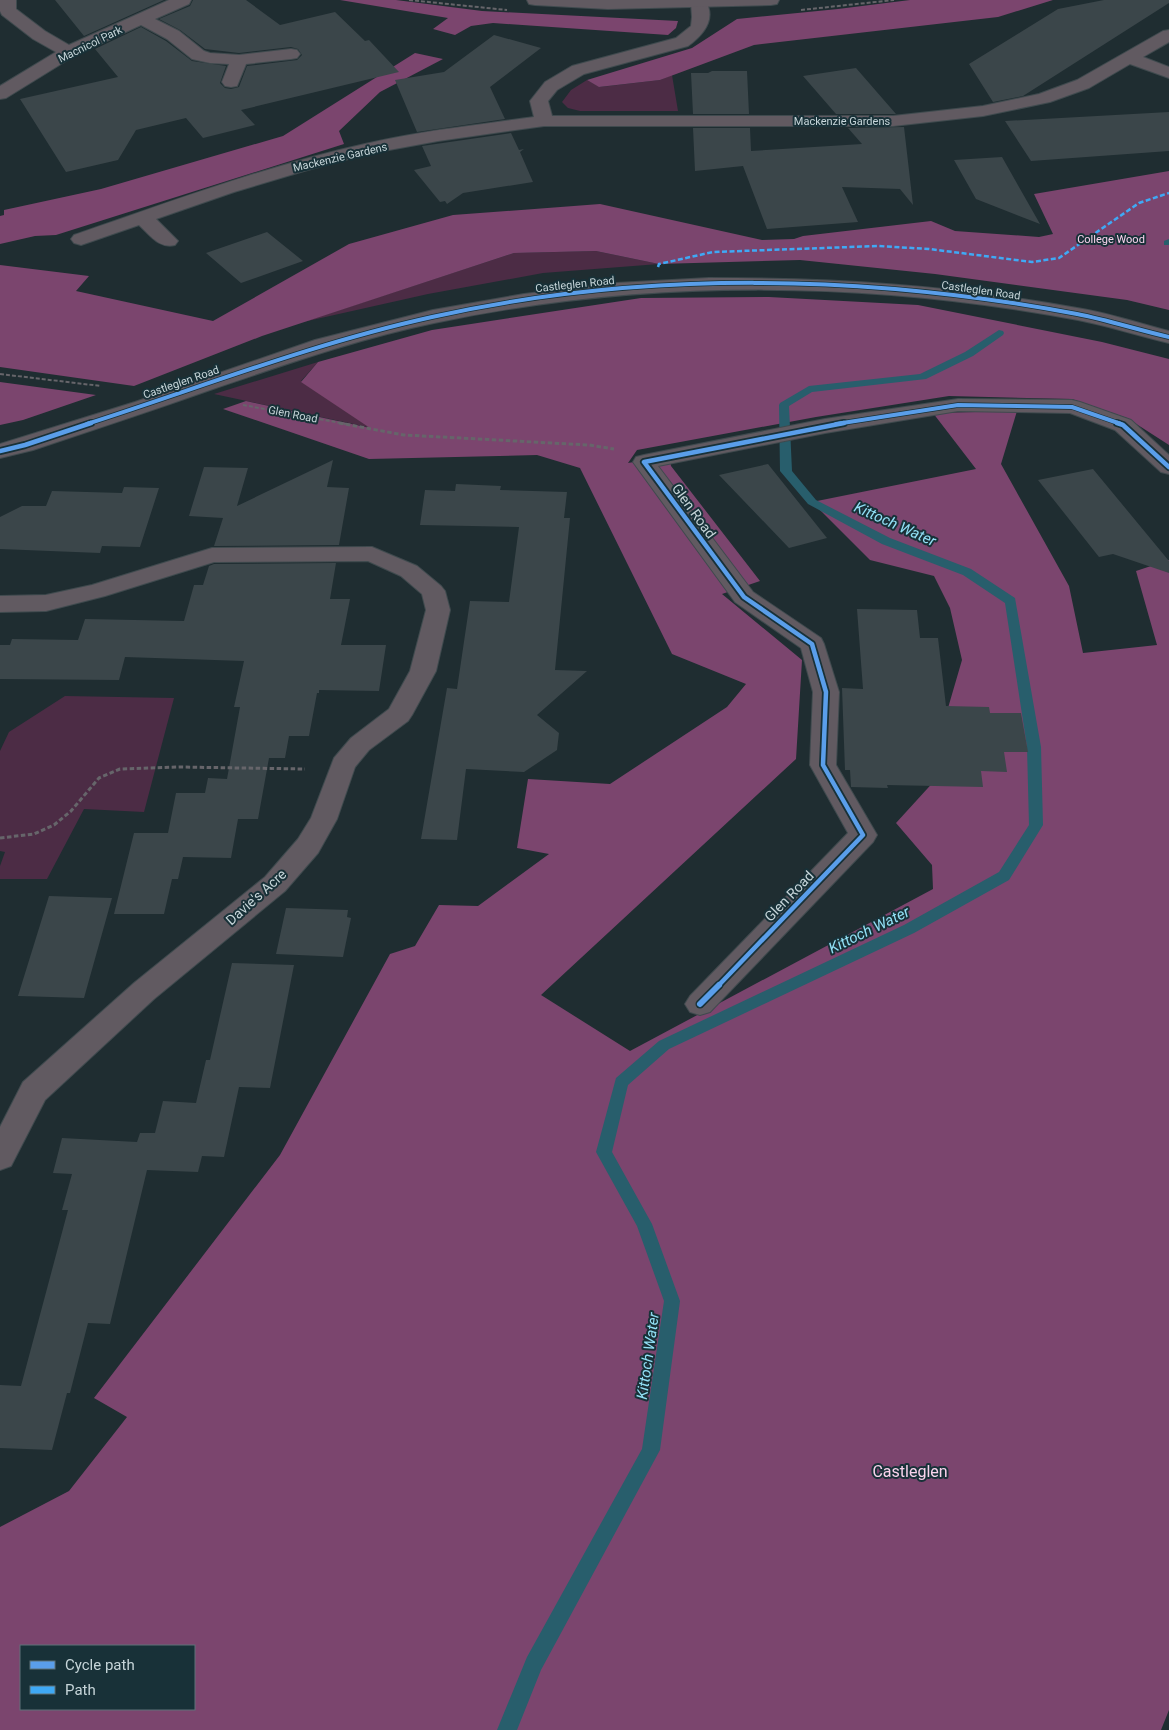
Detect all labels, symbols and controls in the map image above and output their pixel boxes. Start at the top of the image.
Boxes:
street label: Macnicol Park [56,23,125,66]
street label: Mackenzie Gardens [794,115,890,128]
street label: Mackenzie Gardens [292,140,389,175]
park label: College Wood [1077,233,1145,246]
street label: Castleglen Road [535,274,615,295]
street label: Castleglen Road [941,279,1021,302]
street label: Castleglen Road [141,363,221,402]
street label: Glen Road [267,403,319,426]
street label: Glen Road [669,481,719,541]
water label: Kittoch Water [851,498,940,550]
street label: Davie's Acre [223,866,289,928]
street label: Glen Road [761,868,817,924]
water label: Kittoch Water [826,902,913,957]
water label: Kittoch Water [633,1310,663,1401]
park label: Castleglen [872,1462,948,1481]
legend [20,1645,195,1710]
text: Cycle path [65,1656,135,1674]
text: Path [65,1681,96,1699]

